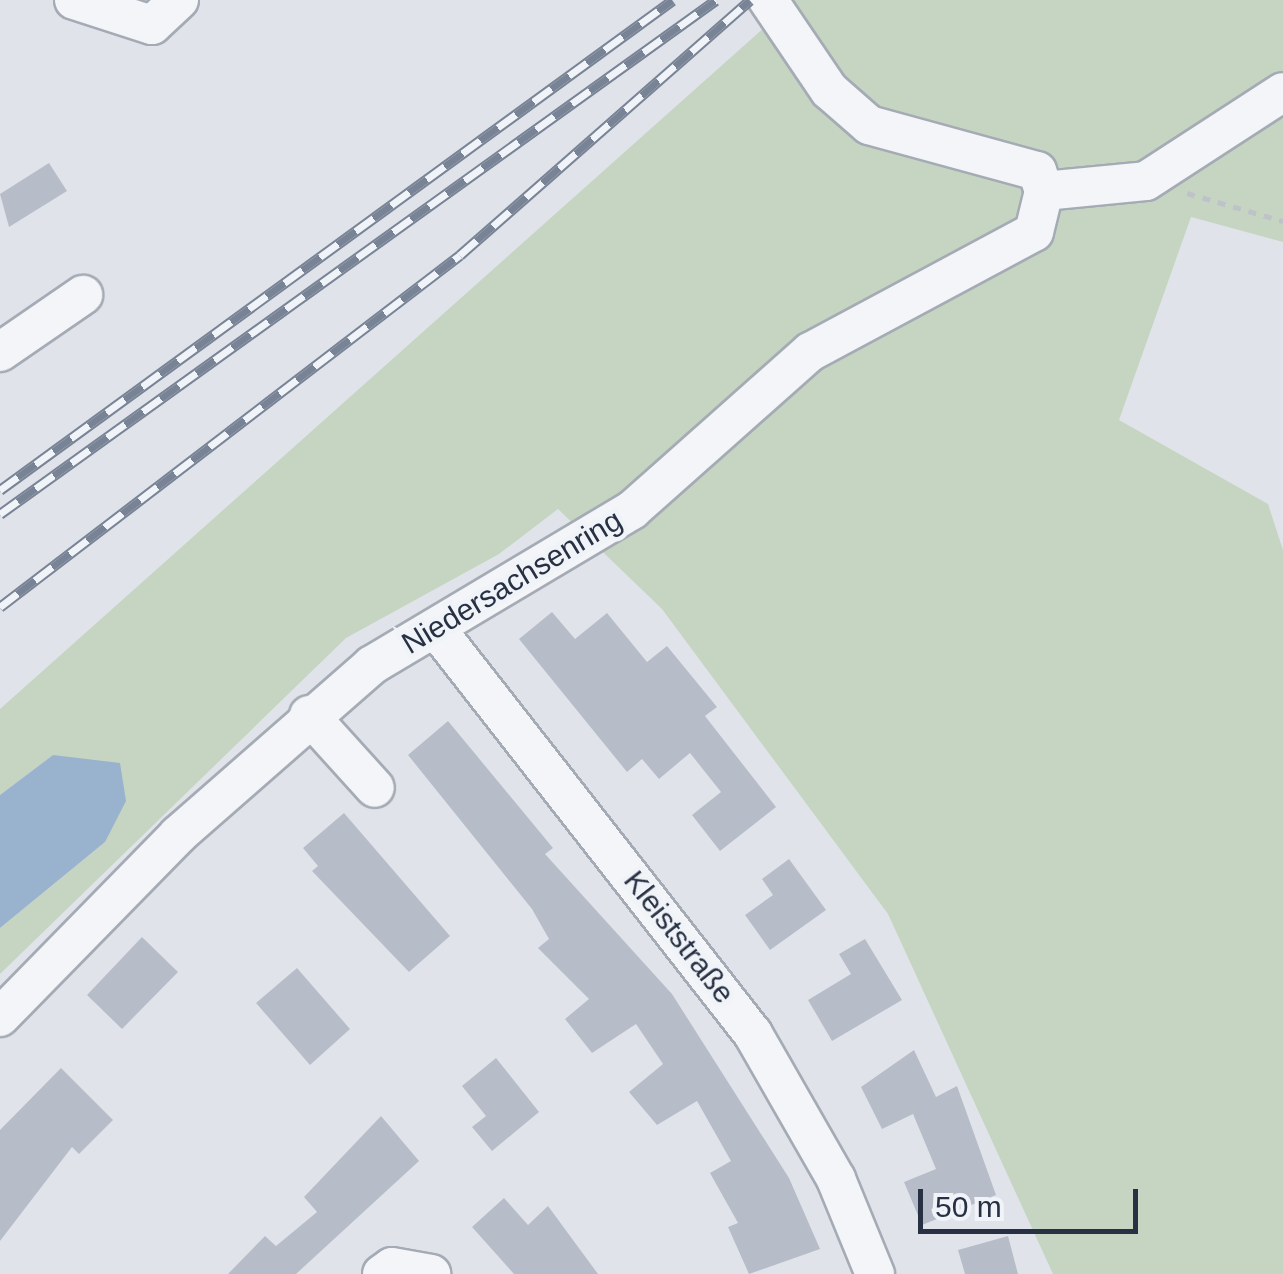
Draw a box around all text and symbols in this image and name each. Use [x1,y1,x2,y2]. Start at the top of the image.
street label: Niedersachsenring [396,502,628,662]
street label: Kleiststraße [616,864,742,1010]
scale bar [923,1169,1143,1231]
text: 50 m [935,1190,1002,1223]

